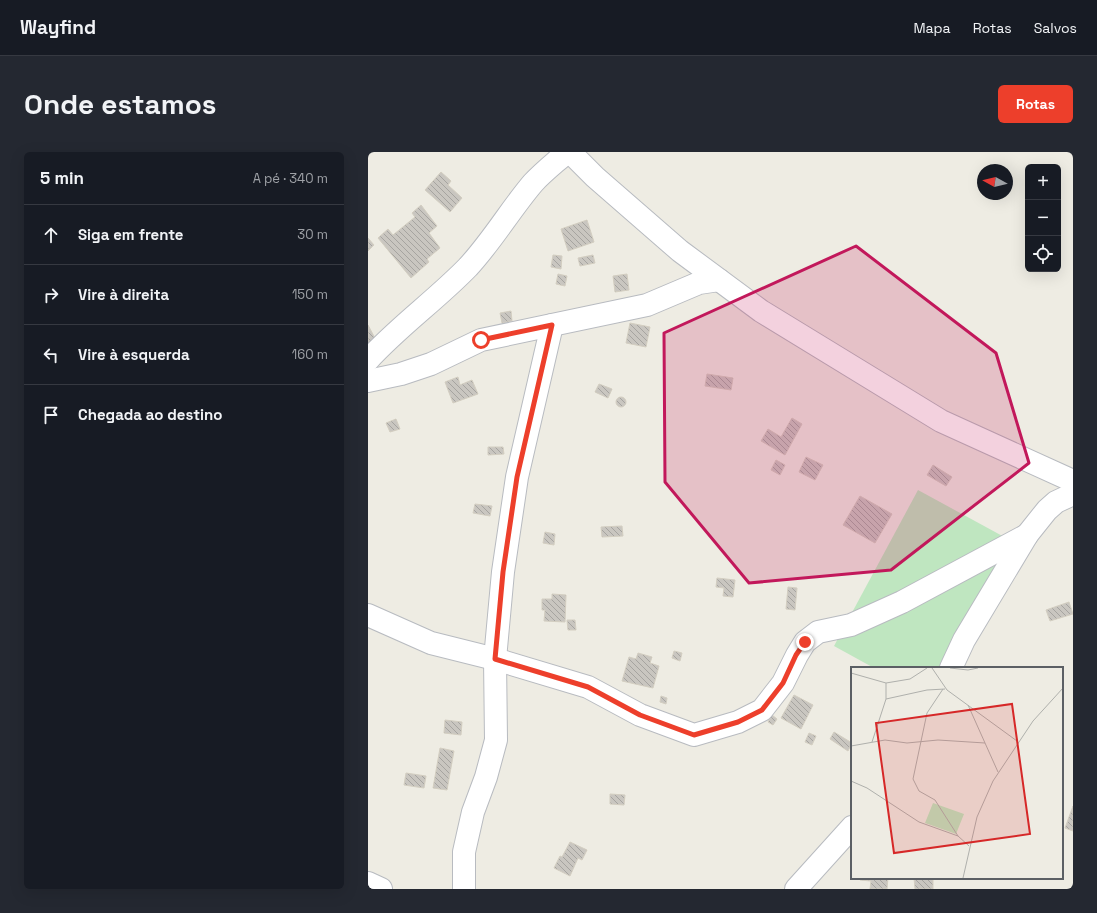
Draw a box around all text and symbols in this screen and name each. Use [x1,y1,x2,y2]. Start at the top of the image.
text: Wayfind [20,15,96,40]
text: Mapa [913,19,951,37]
text: Rotas [973,19,1012,37]
text: Salvos [1034,19,1077,37]
button: Rotas [998,85,1073,123]
text: Onde estamos [24,86,217,122]
north arrow [977,164,1013,200]
map controls [1025,164,1061,272]
button: + [1025,164,1061,200]
text: 5 min [40,167,84,189]
text: A pé · 340 m [253,170,328,187]
button: − [1025,200,1061,236]
icon: ahead [40,224,62,246]
text: Siga em frente [78,225,184,244]
text: 30 m [297,226,328,243]
button: locate [1025,236,1061,272]
icon: right [40,284,62,306]
text: Vire à direita [78,285,169,304]
text: 150 m [292,286,328,303]
route start [472,331,490,349]
icon: left [40,344,62,366]
text: Vire à esquerda [78,345,190,364]
text: 160 m [292,346,328,363]
icon: arrive [40,404,62,426]
text: Chegada ao destino [78,405,222,424]
route end [796,633,814,651]
inset map [851,667,1063,879]

